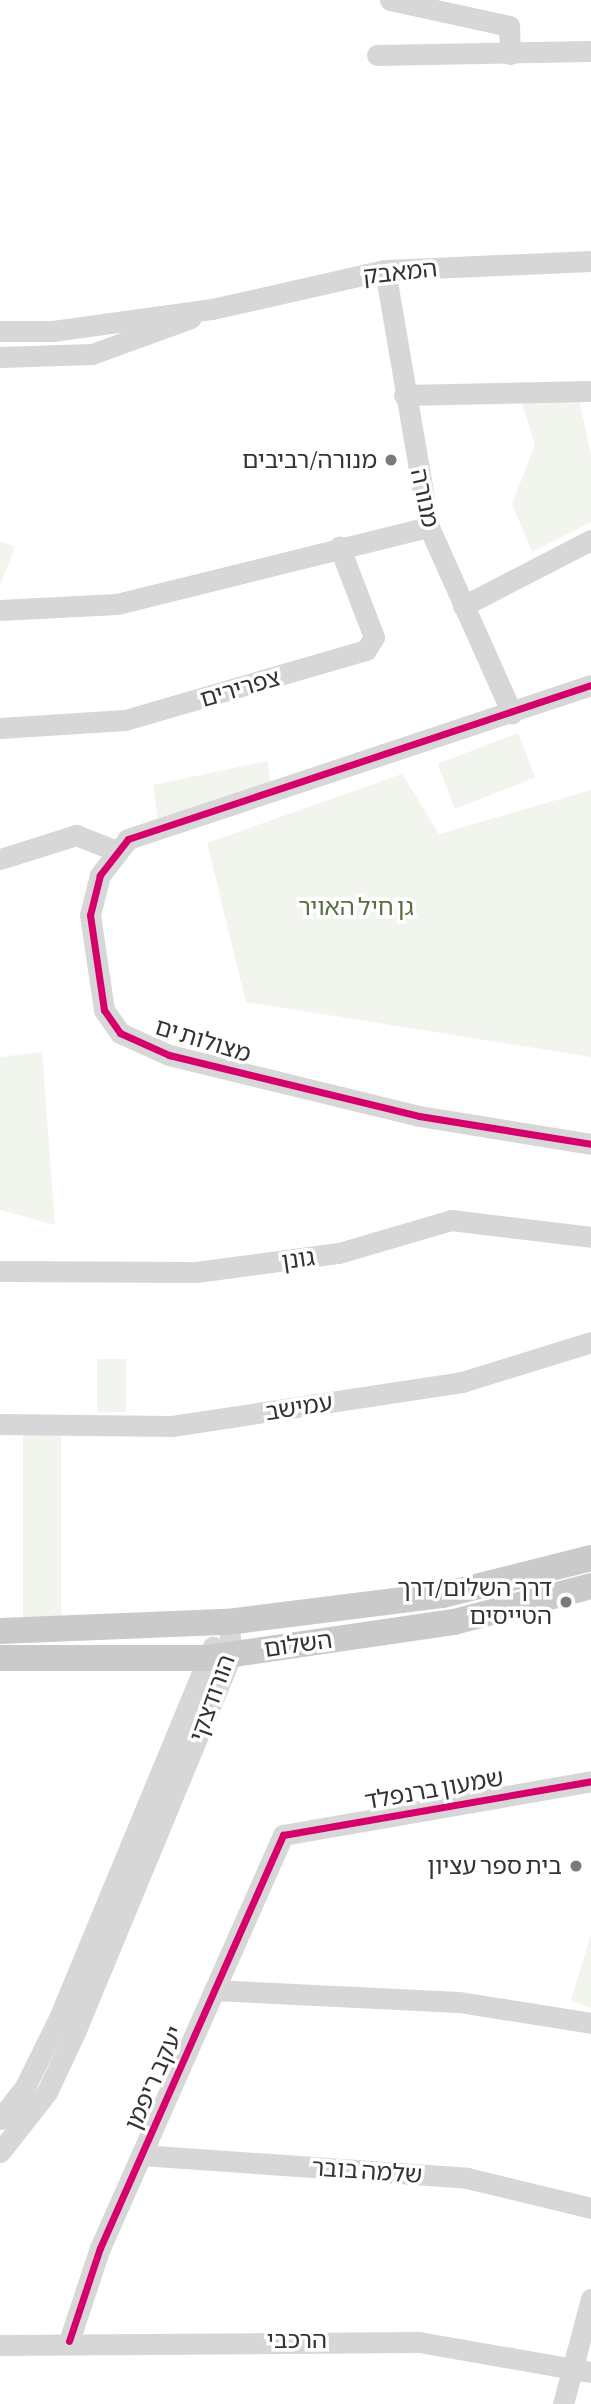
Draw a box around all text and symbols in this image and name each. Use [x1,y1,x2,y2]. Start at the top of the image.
street label: המאבק [361,254,439,290]
place label: מנורה/רביבים [242,446,377,474]
marker: מנורה/רביבים [383,452,399,468]
street label: מנורה [405,466,445,530]
street label: צפרירים [197,663,283,713]
park label: גן חיל האויר [298,893,414,921]
street label: מצולות ים [152,1012,254,1068]
street label: גונן [280,1242,316,1276]
street label: עמישב [263,1387,335,1427]
place label: דרך השלום/דרך הטייסים [397,1574,552,1630]
marker: דרך השלום/דרך הטייסים [558,1594,574,1610]
street label: השלום [262,1625,334,1663]
street label: הורודצקי [183,1651,241,1745]
street label: שמעון ברנפלד [362,1763,506,1815]
place label: בית ספר עציון [427,1852,562,1880]
marker: בית ספר עציון [568,1858,584,1874]
street label: יעקב ריפמן [118,2022,190,2134]
street label: שלמה בובר [311,2153,423,2189]
street label: הרכבי [267,2326,327,2354]

